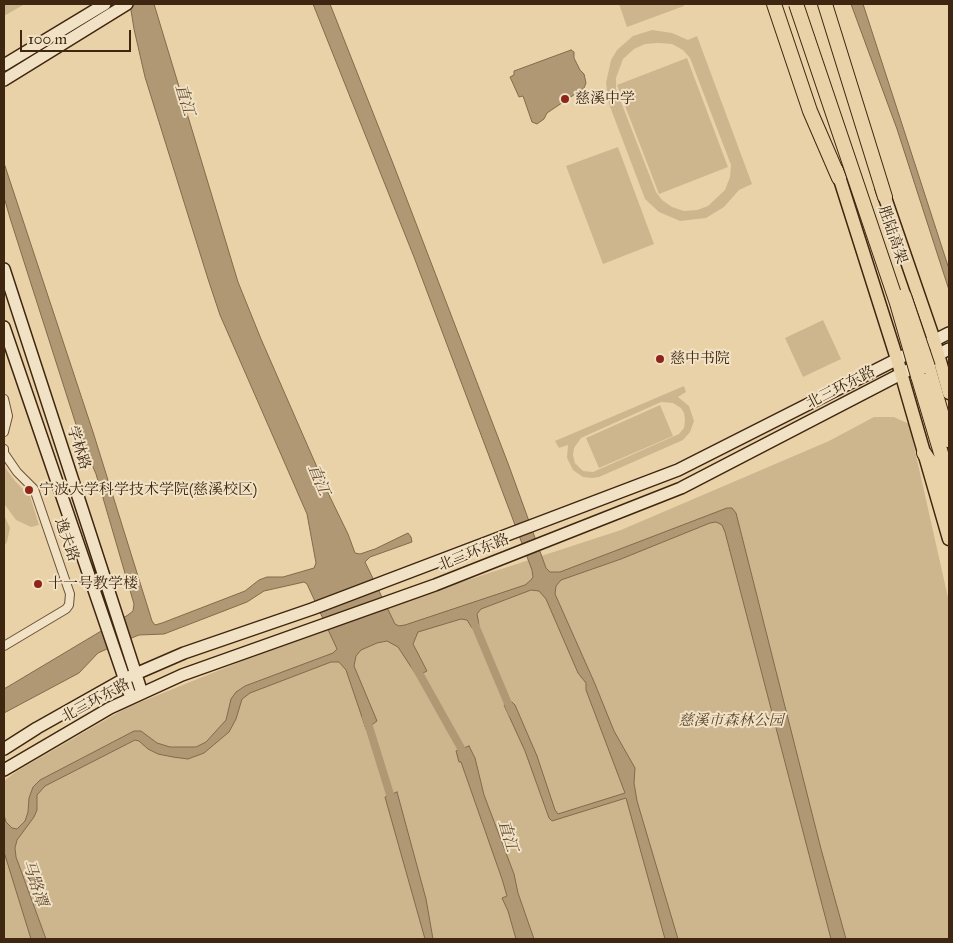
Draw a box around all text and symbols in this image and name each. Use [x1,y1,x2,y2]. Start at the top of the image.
scale bar [22,20,134,52]
text: 100 m [28,30,67,48]
water label: 直江 [170,82,198,118]
place label: 慈溪中学 [575,90,635,108]
marker: 慈溪中学 [559,93,571,105]
street label: 胜陆高架 [874,204,910,266]
place label: 慈中书院 [670,350,730,368]
marker: 慈中书院 [654,353,666,365]
street label: 北三环东路 [804,363,878,413]
street label: 学林路 [62,424,94,472]
water label: 直江 [303,462,333,498]
place label: 宁波大学科学技术学院(慈溪校区) [39,481,257,499]
marker: 宁波大学科学技术学院(慈溪校区) [23,484,35,496]
street label: 逸夫路 [50,516,82,564]
street label: 北三环东路 [436,531,512,575]
place label: 十一号教学楼 [48,575,138,593]
marker: 十一号教学楼 [32,578,44,590]
street label: 北三环东路 [59,675,133,727]
park label: 慈溪市森林公园 [679,712,783,730]
water label: 直江 [493,818,521,854]
water label: 马路潭 [17,857,51,909]

